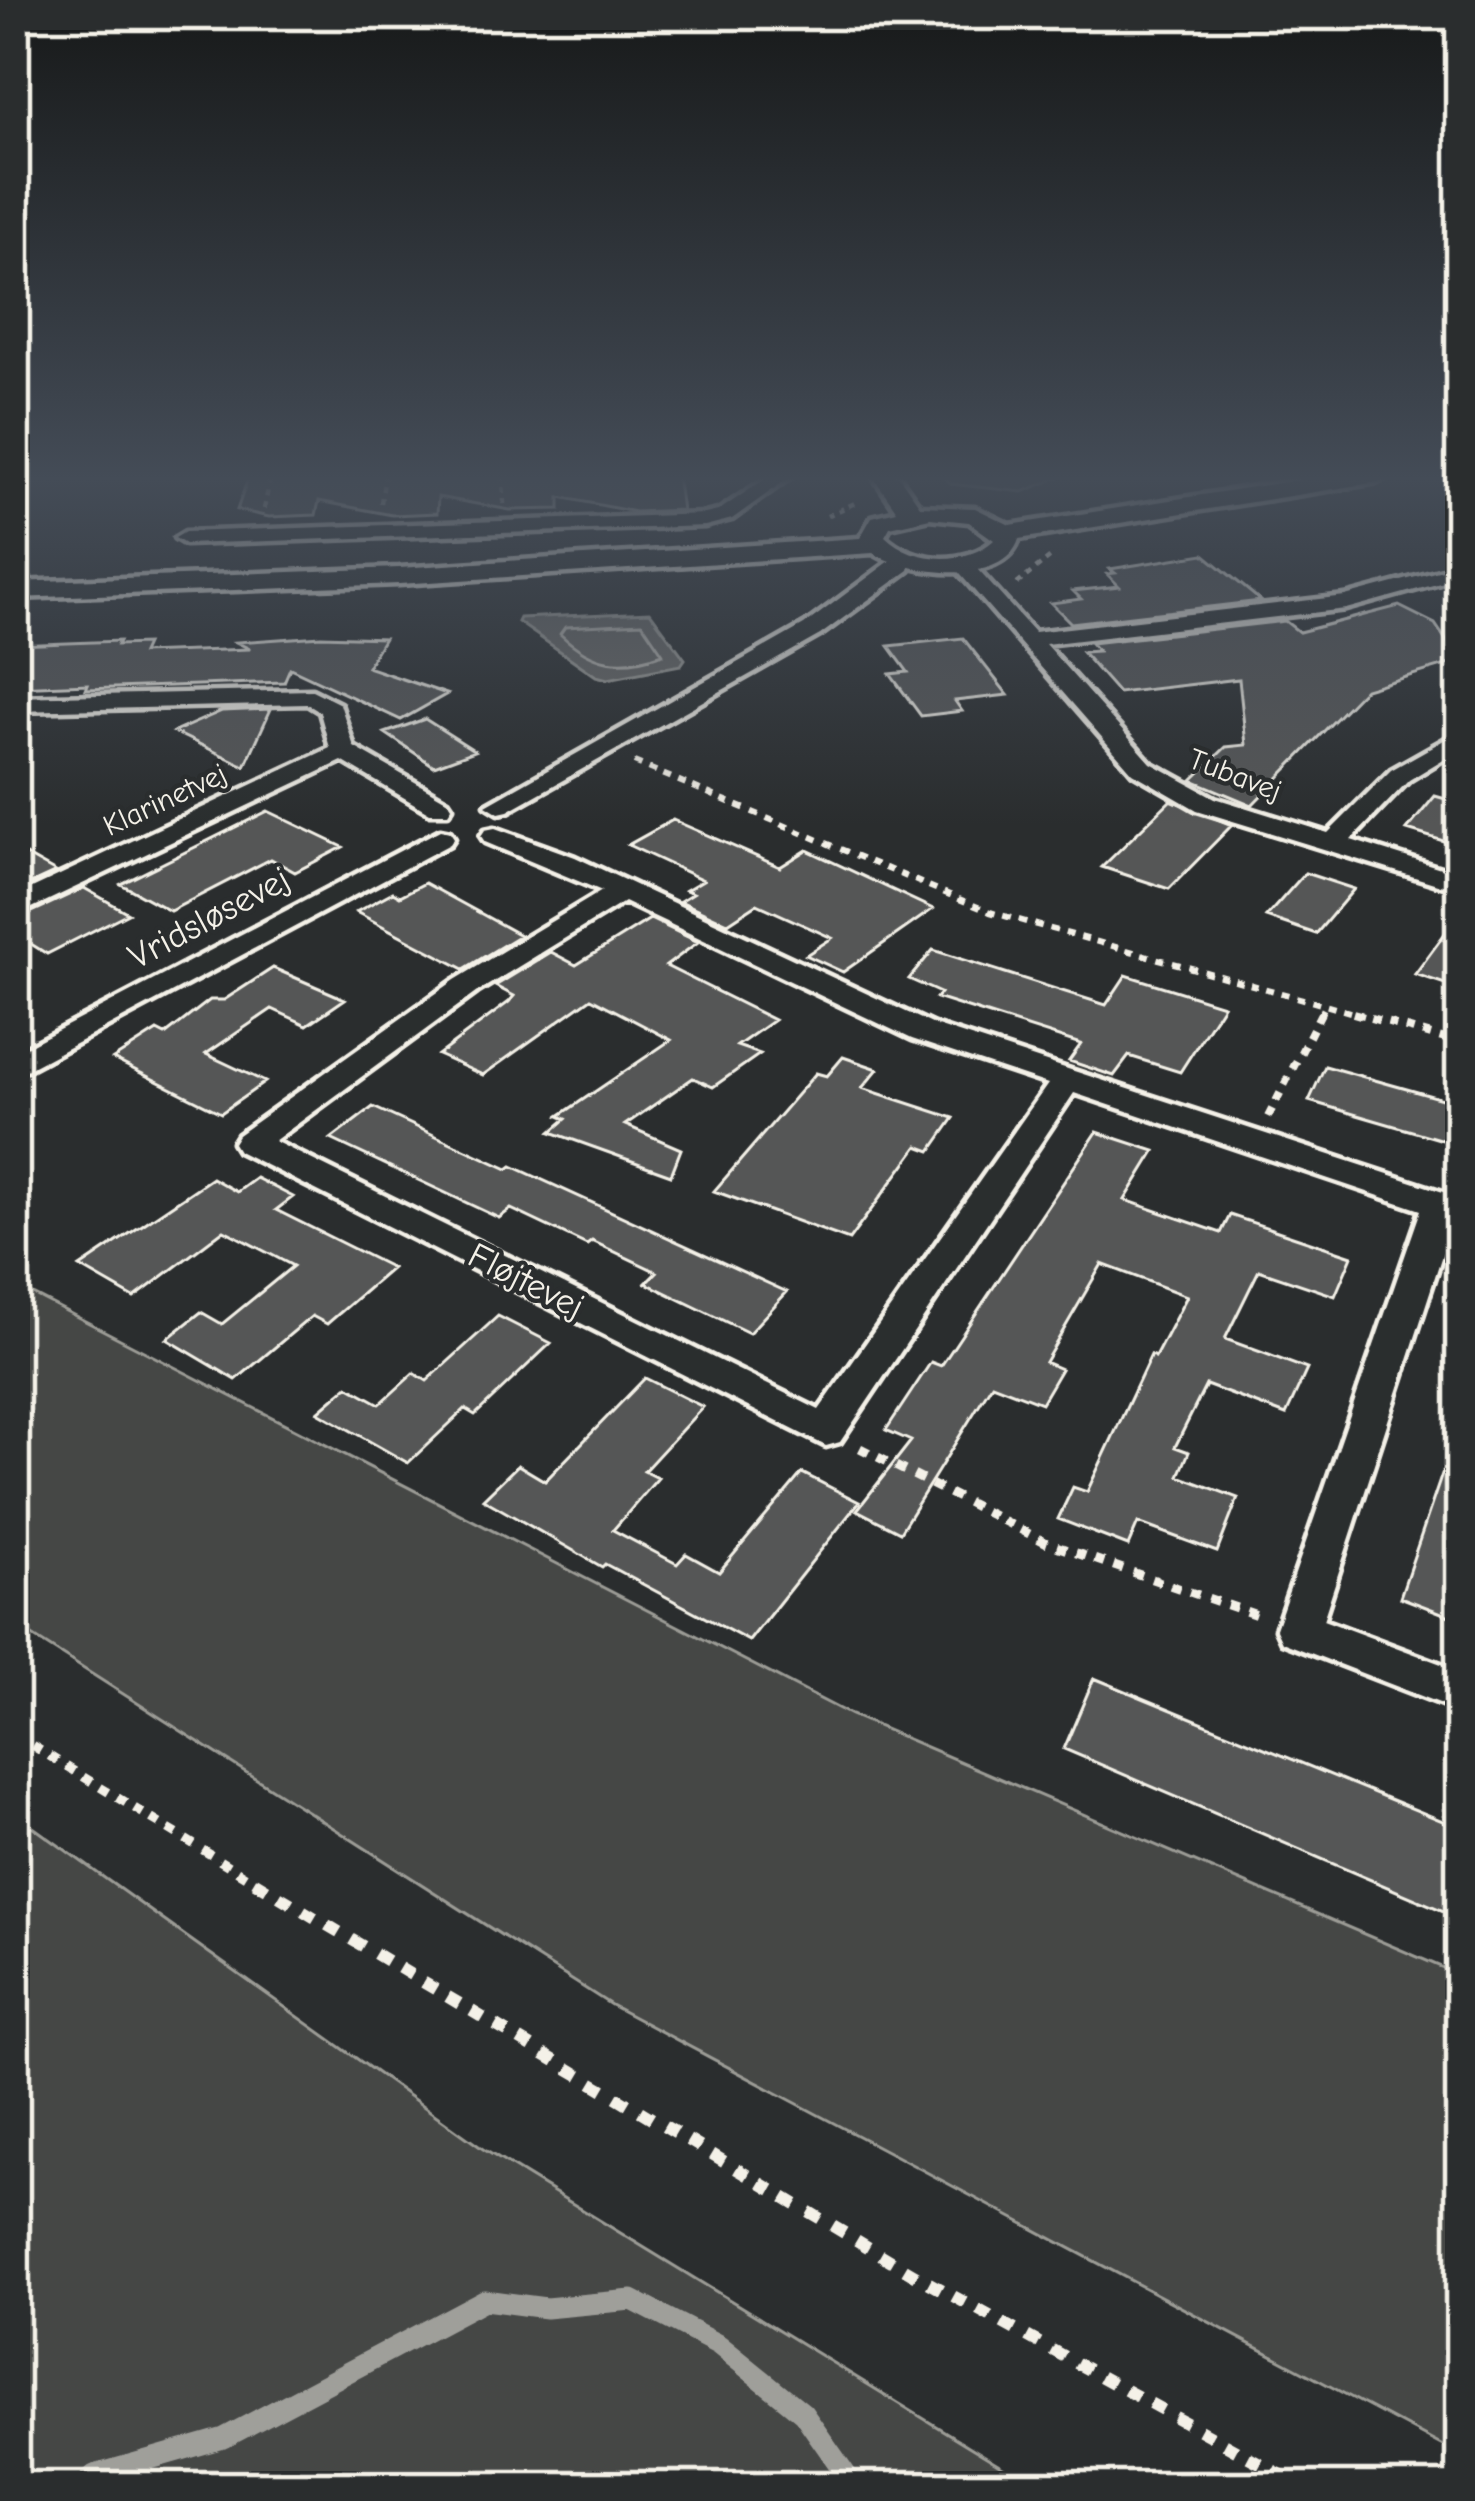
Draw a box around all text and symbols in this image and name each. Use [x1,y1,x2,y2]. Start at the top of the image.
street label: Tubavej [1184,741,1286,809]
street label: Klarinetvej [98,756,232,844]
street label: Vridsløsevej [122,859,296,977]
street label: Fløjtevej [461,1235,591,1327]

